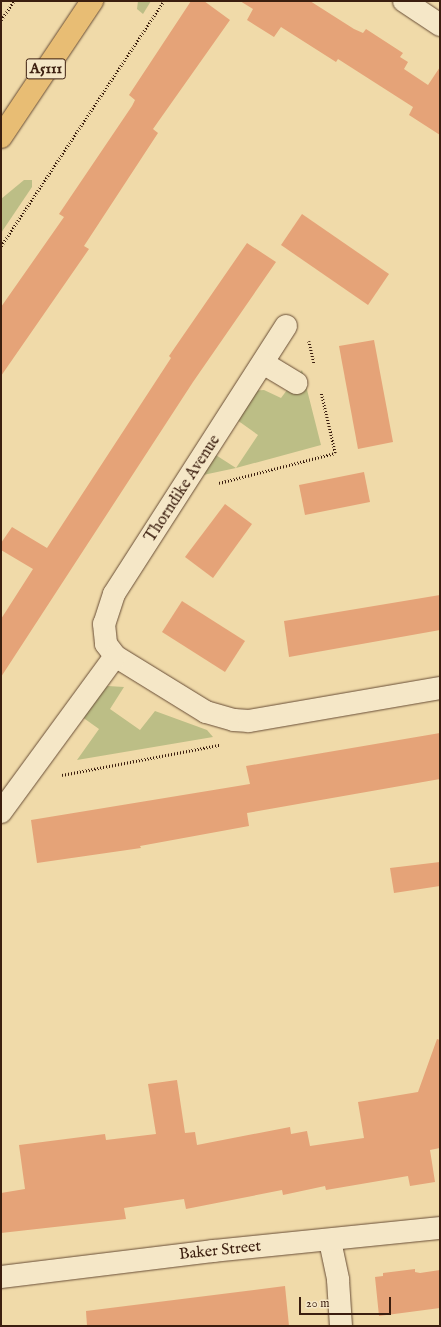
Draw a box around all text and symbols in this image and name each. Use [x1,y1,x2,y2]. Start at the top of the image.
road number: A5111 [25,56,67,82]
street label: Thorndike Avenue [141,432,225,546]
street label: Baker Street [178,1237,262,1265]
scale bar [301,1289,393,1315]
text: 20 m [306,1296,329,1311]

